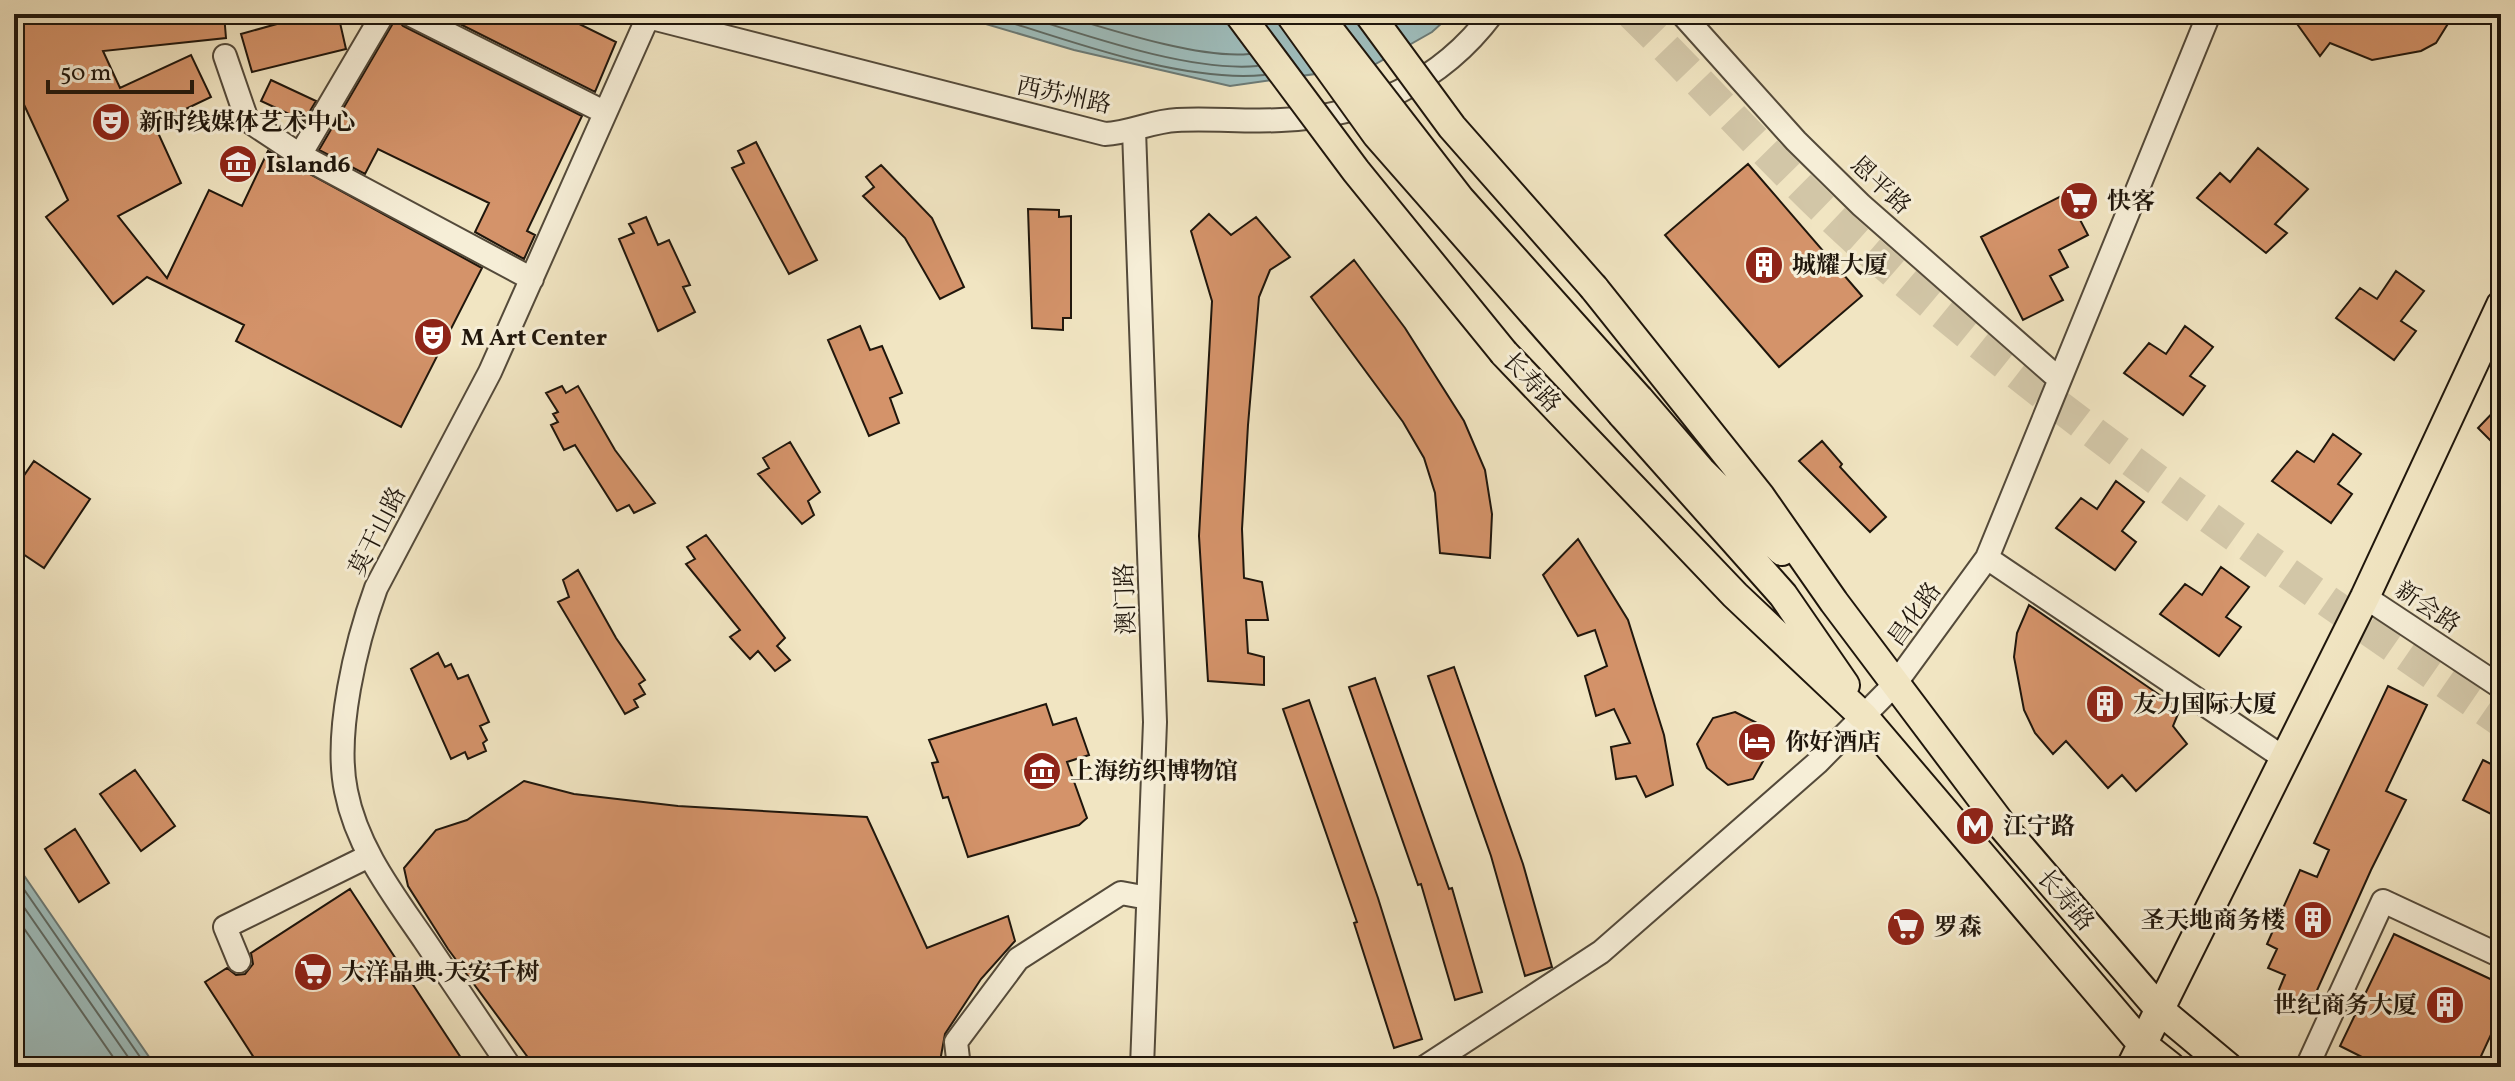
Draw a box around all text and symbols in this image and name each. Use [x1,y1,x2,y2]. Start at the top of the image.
scale bar [48,44,192,94]
text: 50 m [60,57,112,91]
street label: 西苏州路 [1013,70,1114,124]
theatre icon: 新时线媒体艺术中心 [90,101,132,143]
place label: 新时线媒体艺术中心 [139,107,355,141]
museum icon: Island6 [217,143,259,185]
place label: Island6 [266,149,351,183]
street label: 恩平路 [1842,149,1918,223]
supermarket icon: 快客 [2058,180,2100,222]
place label: 快客 [2107,186,2155,220]
building icon: 城耀大厦 [1743,244,1785,286]
place label: 城耀大厦 [1792,250,1888,284]
theatre icon: M Art Center [412,316,454,358]
place label: M Art Center [461,322,607,356]
street label: 长寿路 [1494,345,1568,421]
street label: 莫干山路 [342,481,416,582]
street label: 澳门路 [1109,562,1145,636]
street label: 新会路 [2388,574,2466,643]
street label: 昌化路 [1881,576,1951,654]
building icon: 友力国际大厦 [2084,683,2126,725]
place label: 友力国际大厦 [2133,689,2277,723]
hotel icon: 你好酒店 [1736,721,1778,763]
place label: 你好酒店 [1785,727,1881,761]
museum icon: 上海纺织博物馆 [1021,750,1063,792]
place label: 上海纺织博物馆 [1070,756,1238,790]
metro station icon: 江宁路 [1954,805,1996,847]
place label: 江宁路 [2003,811,2075,845]
street label: 长寿路 [2028,863,2101,940]
building icon: 圣天地商务楼 [2292,899,2334,941]
place label: 圣天地商务楼 [2141,905,2285,939]
supermarket icon: 罗森 [1885,906,1927,948]
place label: 罗森 [1934,912,1982,946]
supermarket icon: 大洋晶典·天安千树 [292,951,334,993]
place label: 大洋晶典·天安千树 [341,957,540,991]
building icon: 世纪商务大厦 [2424,984,2466,1026]
place label: 世纪商务大厦 [2273,990,2417,1024]

